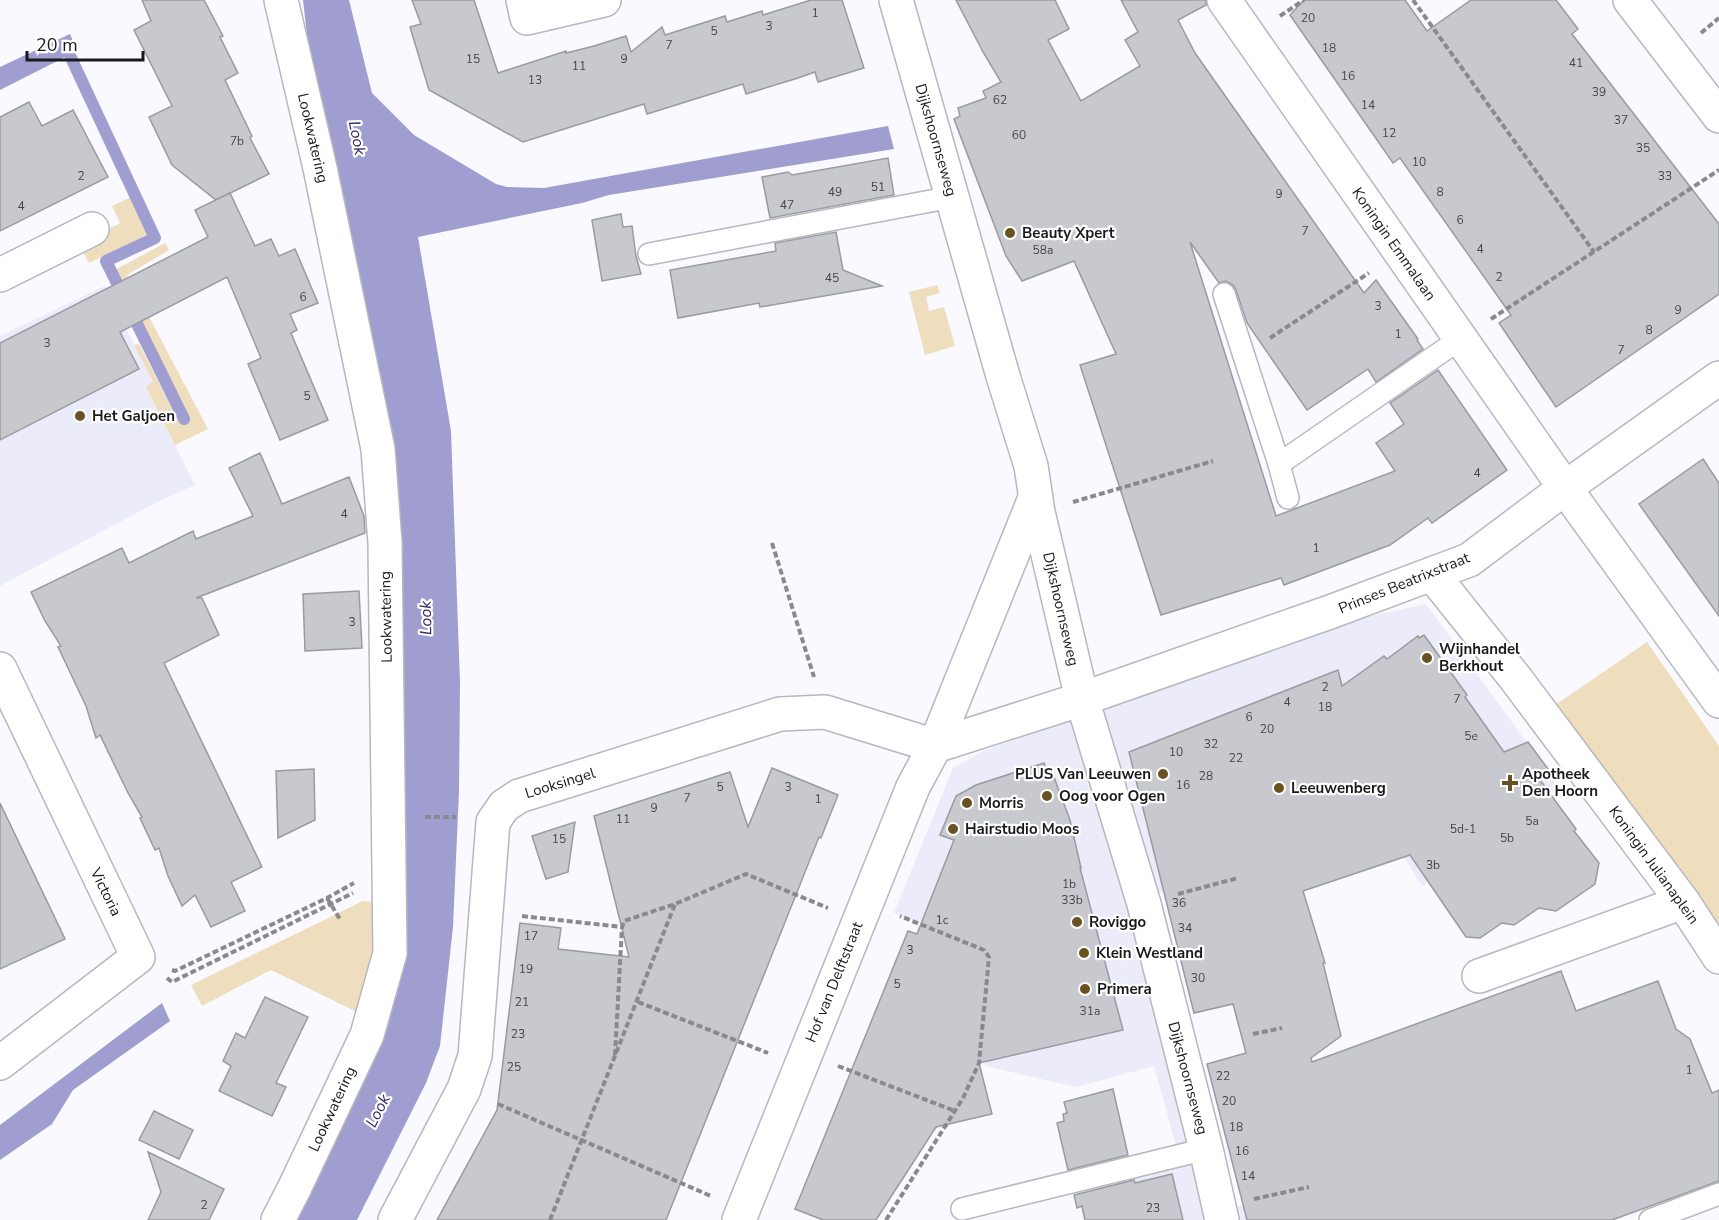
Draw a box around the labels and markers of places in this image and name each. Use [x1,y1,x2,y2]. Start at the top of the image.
place label: Beauty Xpert [1022,223,1115,243]
marker: Beauty Xpert [1003,226,1017,240]
place label: Het Galjoen [92,406,175,426]
marker: Het Galjoen [73,409,87,423]
place label: Wijnhandel Berkhout [1439,639,1520,676]
marker: Wijnhandel Berkhout [1420,651,1434,665]
place label: PLUS Van Leeuwen [1015,764,1151,784]
place label: Apotheek Den Hoorn [1522,764,1598,801]
marker: PLUS Van Leeuwen [1156,767,1170,781]
marker: Apotheek Den Hoorn [1503,776,1517,790]
place label: Leeuwenberg [1291,778,1386,798]
marker: Leeuwenberg [1272,781,1286,795]
place label: Oog voor Ogen [1059,786,1165,806]
marker: Oog voor Ogen [1040,789,1054,803]
place label: Morris [979,793,1024,813]
marker: Morris [960,796,974,810]
place label: Hairstudio Moos [965,819,1079,839]
marker: Hairstudio Moos [946,822,960,836]
place label: Roviggo [1089,912,1146,932]
marker: Roviggo [1070,915,1084,929]
place label: Klein Westland [1096,943,1203,963]
marker: Klein Westland [1077,946,1091,960]
place label: Primera [1097,979,1152,999]
marker: Primera [1078,982,1092,996]

